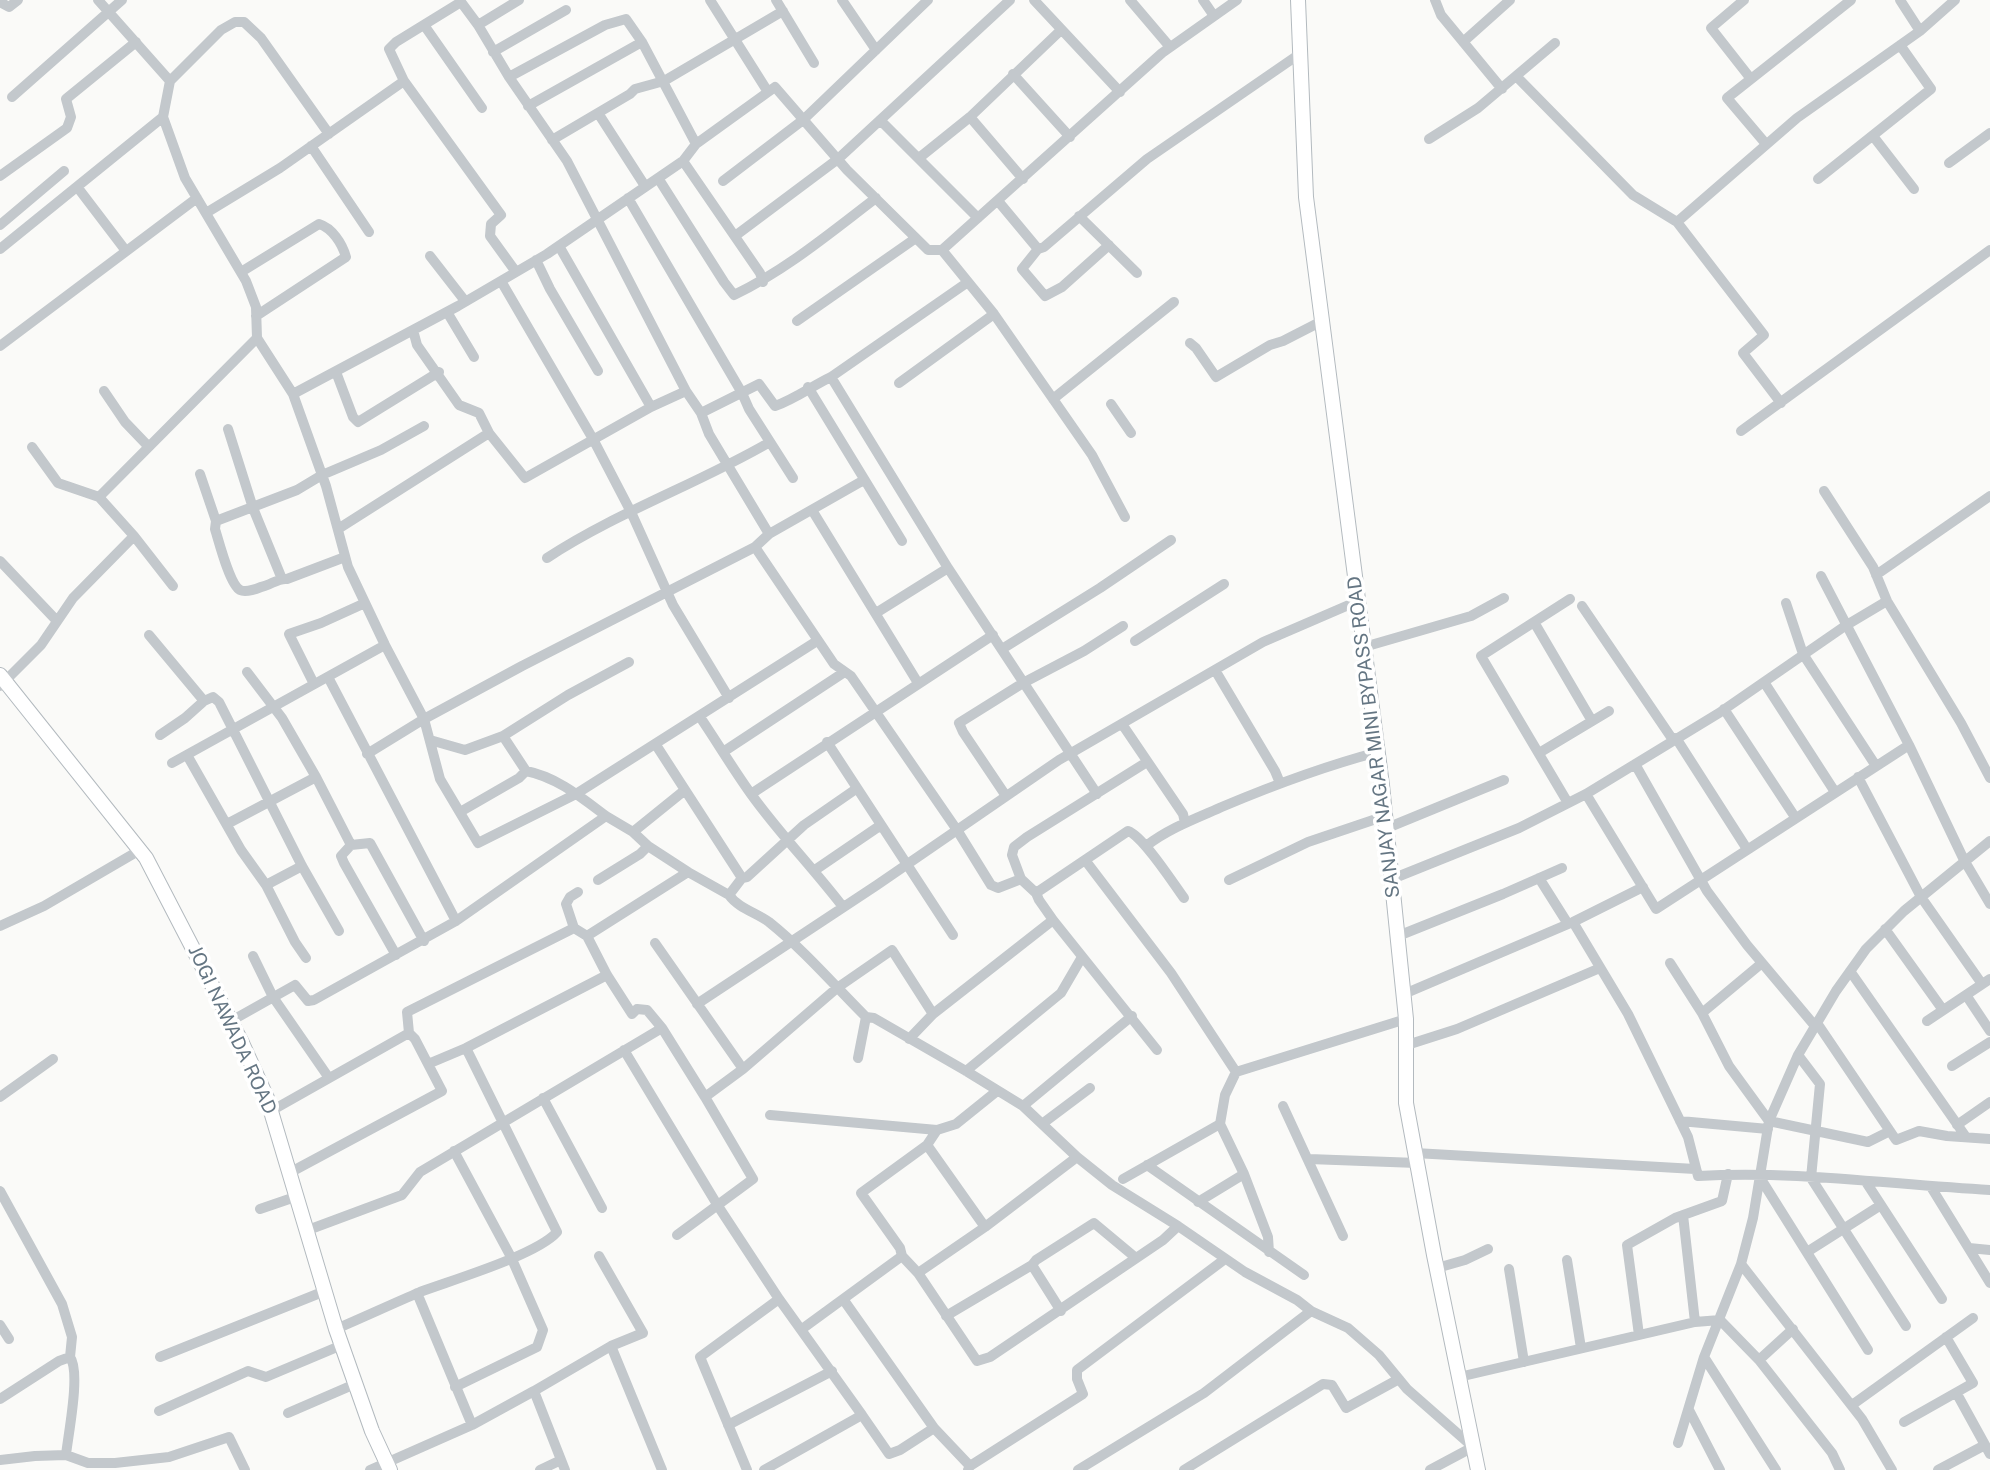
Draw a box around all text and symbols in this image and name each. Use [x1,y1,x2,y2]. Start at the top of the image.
street label: SANJAY NAGAR MINI BYPASS ROAD [1343,575,1405,899]
street label: JOGI NAWADA ROAD [183,942,281,1118]

